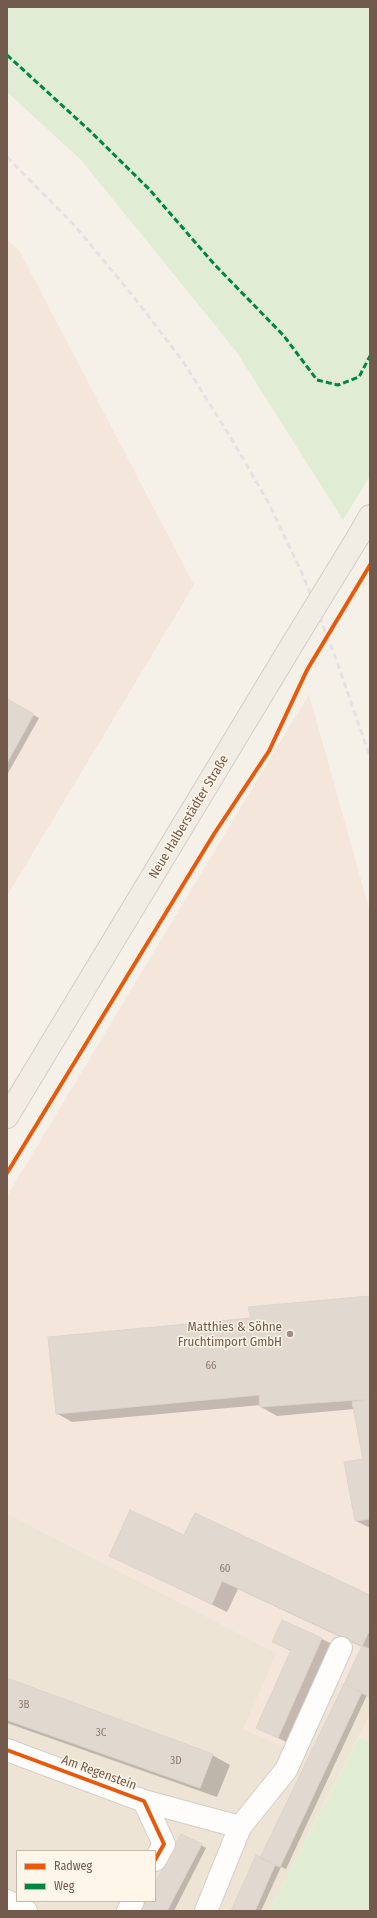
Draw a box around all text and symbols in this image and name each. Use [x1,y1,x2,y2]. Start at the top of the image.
street label: Neue Halberstädter Straße [146,752,232,882]
place label: Matthies & Söhne Fruchtimport GmbH [178,1319,282,1350]
marker: Matthies & Söhne Fruchtimport GmbH [285,1329,295,1339]
house number: 66 [206,1359,216,1373]
house number: 60 [219,1562,231,1576]
house number: 3B [19,1698,29,1712]
house number: 3C [96,1726,106,1740]
street label: Am Regenstein [59,1752,139,1794]
house number: 3D [170,1754,182,1768]
legend [16,1850,156,1902]
text: Radweg [54,1859,92,1873]
text: Weg [54,1879,74,1893]

